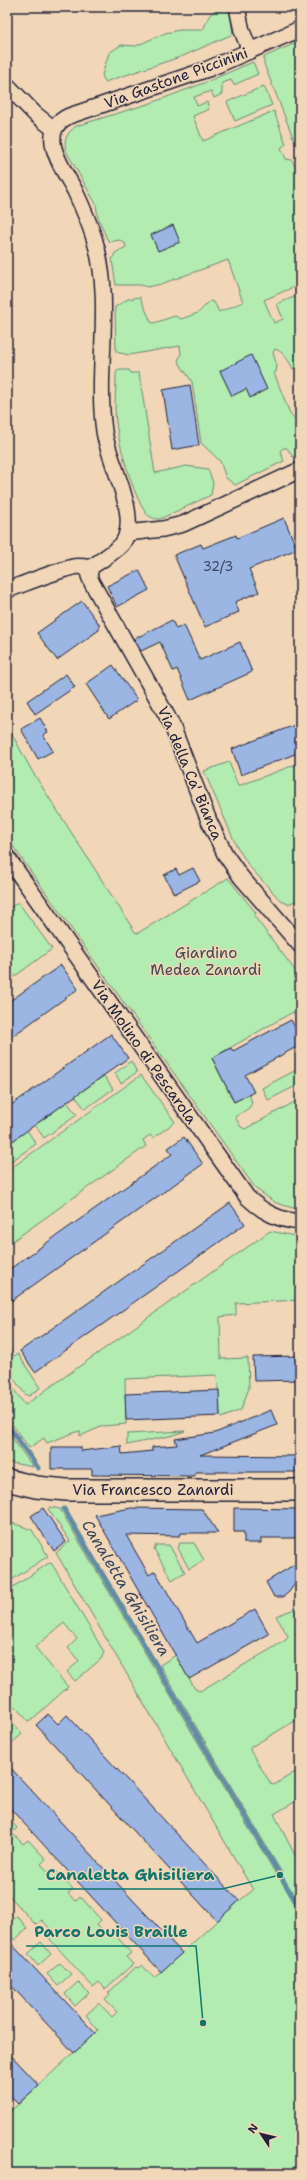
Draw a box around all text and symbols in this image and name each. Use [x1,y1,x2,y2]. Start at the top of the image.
street label: Via Gastone Piccinini [101,43,251,113]
house number: 32/3 [203,558,233,575]
street label: Via della Ca' Bianca [153,703,228,844]
park label: Giardino Medea Zanardi [150,943,262,980]
street label: Via Molino di Pescarola [87,976,202,1129]
street label: Via Francesco Zanardi [72,1480,234,1500]
water label: Canaletta Ghisiliera [77,1516,175,1660]
callout: Canaletta Ghisiliera [38,1861,222,1889]
text: Canaletta Ghisiliera [46,1864,214,1885]
callout: Parco Louis Braille [26,1918,196,1946]
text: Parco Louis Braille [34,1921,188,1942]
north arrow [241,2114,281,2154]
text: N [245,2120,262,2136]

